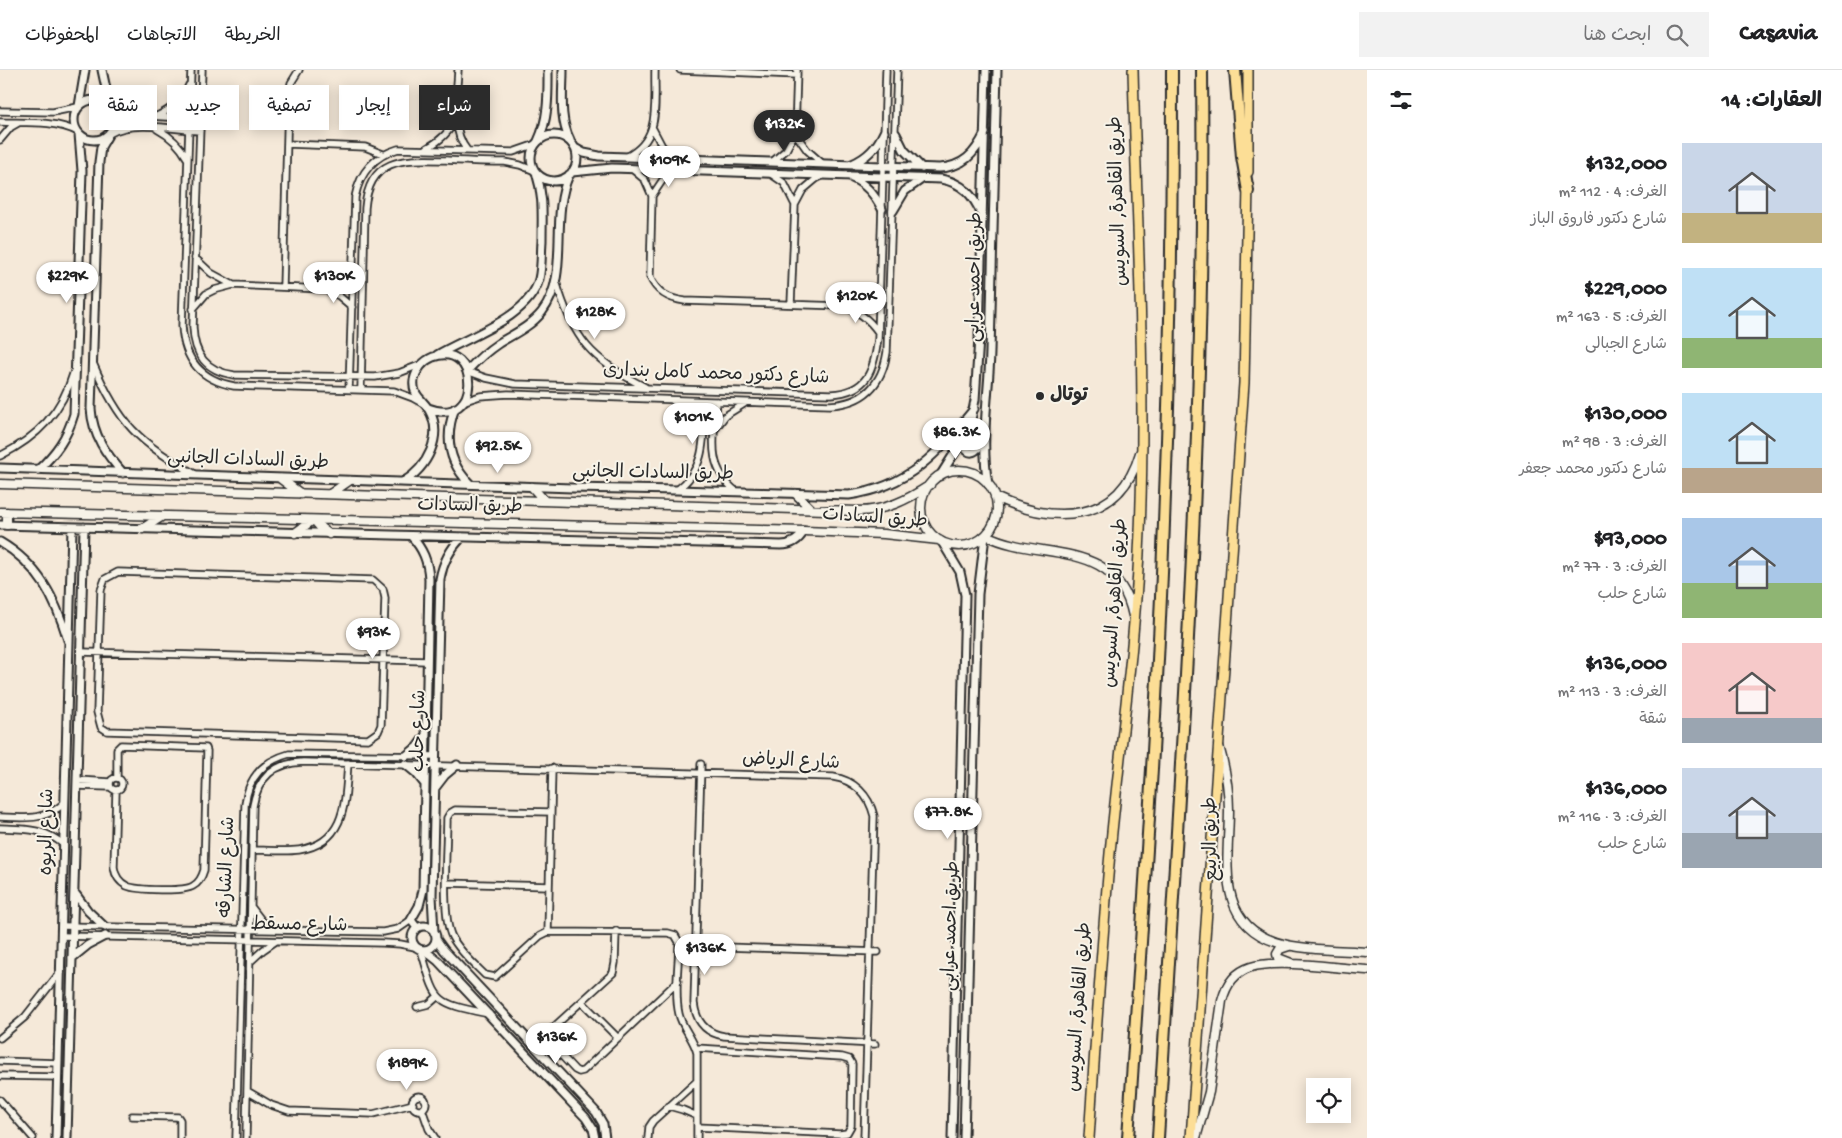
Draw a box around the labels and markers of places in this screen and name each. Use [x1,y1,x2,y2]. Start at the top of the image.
pin: $132K [749,109,819,152]
pin: $109K [634,146,704,188]
pin: $229K [32,262,102,304]
pin: $130K [299,262,369,304]
pin: $120K [821,282,891,324]
pin: $128K [560,298,630,340]
place label: توتال [1050,385,1089,408]
marker: توتال [1034,390,1046,402]
pin: $101K [658,402,728,445]
pin: $86.3K [915,418,997,460]
pin: $92.5K [457,432,539,474]
pin: $93K [343,618,403,660]
pin: $77.8K [907,798,989,840]
pin: $136K [670,934,740,976]
pin: $136K [521,1022,591,1065]
pin: $189K [372,1048,442,1091]

